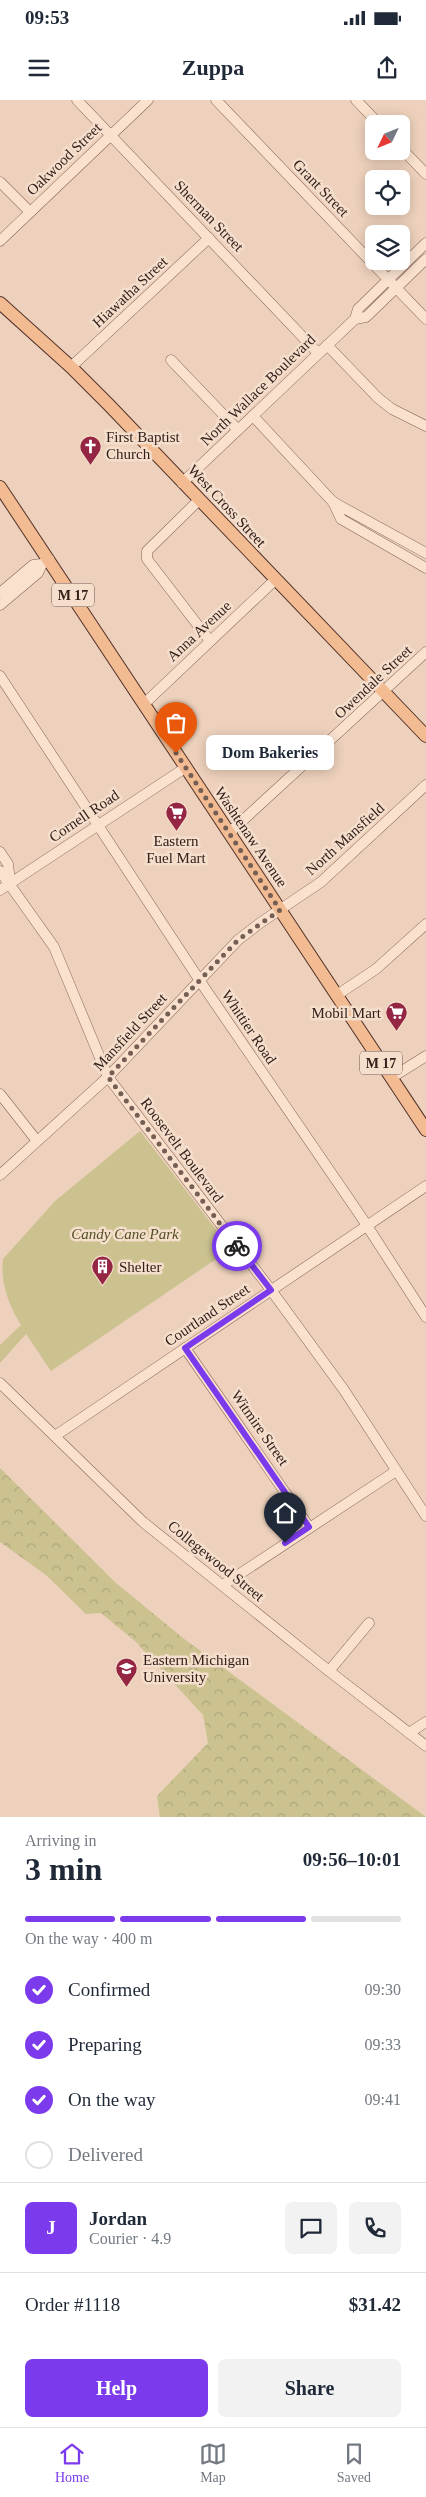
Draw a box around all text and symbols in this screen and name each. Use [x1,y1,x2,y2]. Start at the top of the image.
text: 09:53 [25,7,69,28]
icon: menu [25,54,53,82]
icon: share [373,54,401,82]
text: Zuppa [182,55,244,80]
north arrow [365,115,410,160]
map controls [365,115,410,270]
street label: Oakwood Street [24,119,105,198]
street label: Grant Street [290,156,353,220]
button: locate [365,170,410,215]
street label: Sherman Street [171,177,247,255]
button: layers [365,225,410,270]
street label: Hiawatha Street [89,253,171,331]
street label: North Wallace Boulevard [198,331,319,449]
place label: First Baptist Church [106,429,181,462]
church icon: First Baptist Church [78,434,102,465]
street label: West Cross Street [185,462,270,551]
road number: M 17 [52,584,94,606]
street label: Anna Avenue [164,597,234,664]
street label: Owendale Street [331,642,415,722]
pin [155,702,197,753]
icon: bag [162,709,190,737]
callout: Dom Bakeries [206,736,334,770]
text: Dom Bakeries [222,744,318,761]
street label: Washtenaw Avenue [212,784,291,890]
street label: Cornell Road [46,787,122,845]
street label: North Mansfield [303,799,388,878]
supermarket icon: Eastern Fuel Mart [164,801,188,832]
place label: Eastern Fuel Mart [146,833,207,866]
street label: Whittier Road [218,987,280,1067]
street label: Mansfield Street [90,990,170,1074]
supermarket icon: Mobil Mart [385,1001,409,1032]
place label: Mobil Mart [311,1005,382,1021]
road number: M 17 [360,1051,402,1074]
street label: Roosevelt Boulevard [138,1095,227,1206]
courier [212,1221,262,1271]
park label: Candy Cane Park [71,1226,179,1242]
icon: bike [223,1232,251,1260]
building icon: Shelter [91,1255,115,1286]
place label: Shelter [119,1259,162,1275]
street label: Courtland Street [162,1280,253,1349]
street label: Witmire Street [228,1387,292,1469]
pin [264,1492,306,1543]
icon: home [271,1499,299,1527]
street label: Collegewood Street [165,1517,268,1605]
place label: Eastern Michigan University [143,1652,250,1685]
school or university icon: Eastern Michigan University [115,1657,139,1688]
text: Arriving in [25,1832,97,1849]
text: 09:56–10:01 [303,1849,401,1870]
text: 3 min [25,1851,102,1887]
text: On the way · 400 m [25,1930,153,1947]
icon: check [25,1976,53,2004]
text: Confirmed [68,1979,150,2000]
text: 09:30 [365,1981,401,1998]
icon: check [25,2031,53,2059]
text: Preparing [68,2034,142,2055]
text: 09:33 [365,2036,401,2053]
icon: check [25,2086,53,2114]
text: On the way [68,2089,156,2110]
text: 09:41 [365,2091,401,2108]
text: Delivered [68,2144,143,2165]
button: chat [285,2202,337,2254]
button: phone [349,2202,401,2254]
text: Jordan [89,2208,147,2229]
text: J [46,2217,56,2238]
text: Courier · 4.9 [89,2230,171,2247]
text: Order #1118 [25,2294,120,2315]
text: $31.42 [349,2294,401,2315]
button: Help [25,2359,208,2417]
button: Share [218,2359,401,2417]
tab: Home [55,2440,89,2486]
tab: Map [199,2440,227,2486]
tab: Saved [337,2440,371,2486]

